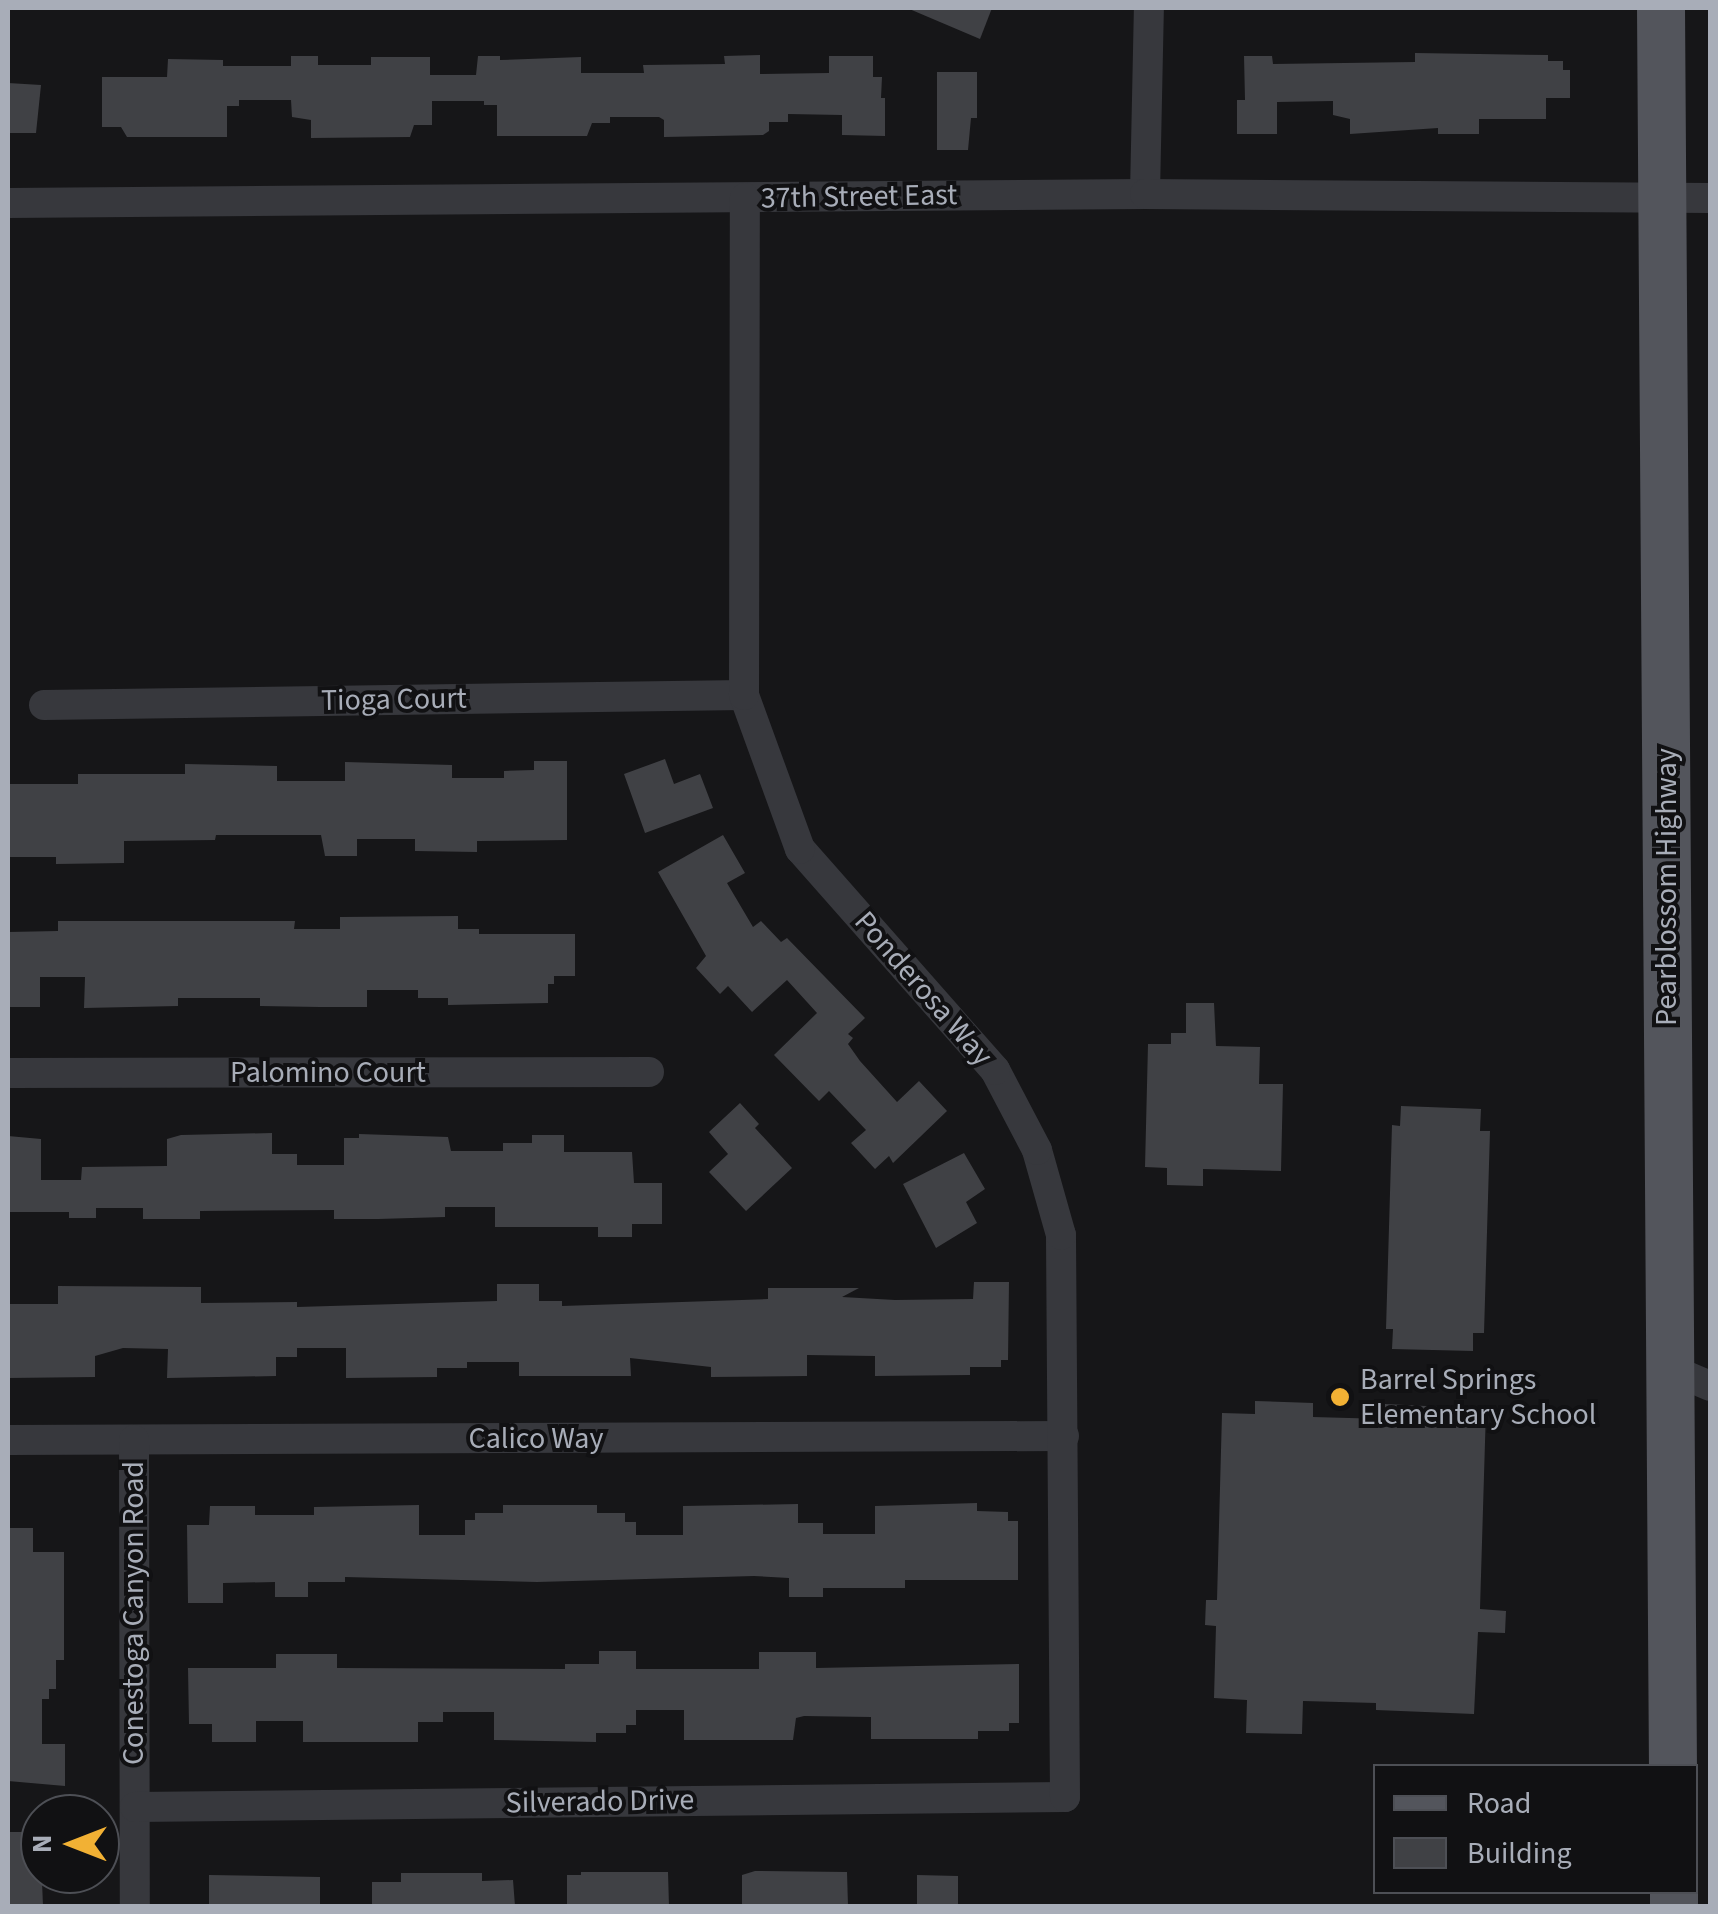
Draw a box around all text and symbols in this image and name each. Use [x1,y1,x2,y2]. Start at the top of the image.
street label: 37th Street East [760,177,958,217]
street label: Tioga Court [321,681,467,719]
street label: Pearblossom Highway [1649,748,1685,1026]
street label: Ponderosa Way [846,904,1000,1074]
street label: Palomino Court [230,1055,426,1091]
place label: Barrel Springs Elementary School [1360,1362,1596,1432]
marker: Barrel Springs Elementary School [1329,1386,1351,1408]
street label: Calico Way [469,1421,603,1457]
street label: Conestoga Canyon Road [116,1461,152,1765]
legend [1373,1764,1698,1894]
street label: Silverado Drive [505,1782,695,1822]
text: Road [1467,1782,1531,1825]
north arrow [20,1794,120,1894]
text: Building [1467,1832,1572,1875]
text: N [22,1835,62,1853]

